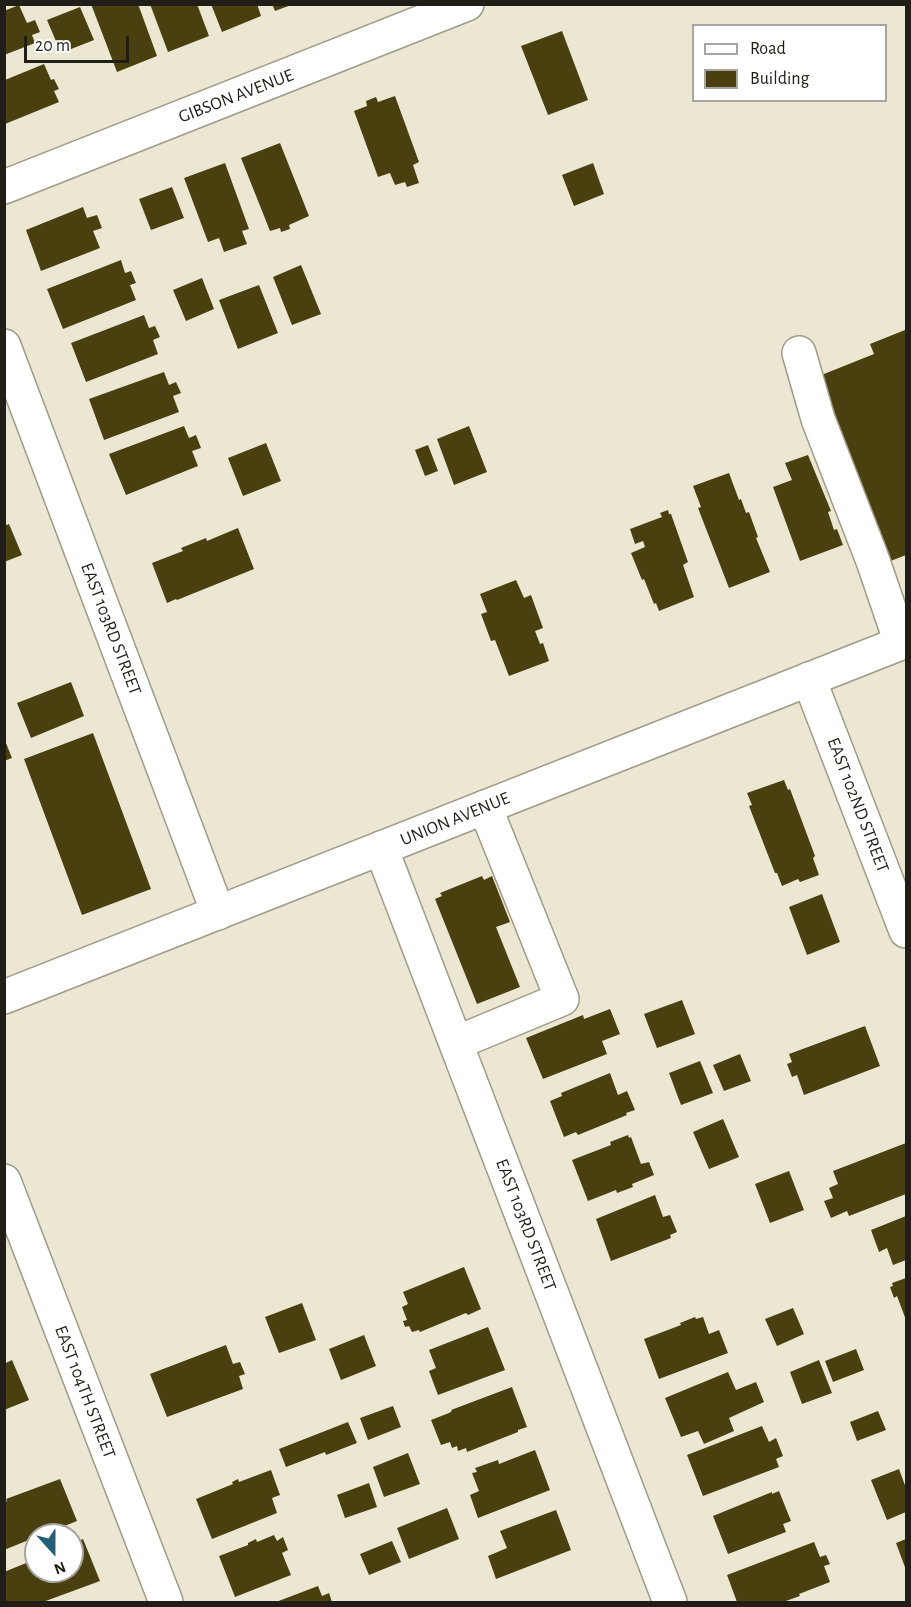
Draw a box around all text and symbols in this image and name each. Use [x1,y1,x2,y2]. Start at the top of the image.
scale bar [27,24,132,62]
legend [692,24,887,102]
text: 20 m [35,37,70,55]
text: Road [750,40,786,58]
street label: GIBSON AVENUE [175,64,297,128]
text: Building [750,70,809,88]
street label: EAST 103RD STREET [76,560,146,698]
street label: EAST 102ND STREET [822,734,894,876]
street label: UNION AVENUE [397,787,513,851]
street label: EAST 103RD STREET [491,1156,561,1294]
street label: EAST 104TH STREET [50,1322,120,1462]
north arrow [24,1523,84,1583]
text: N [52,1558,68,1577]

